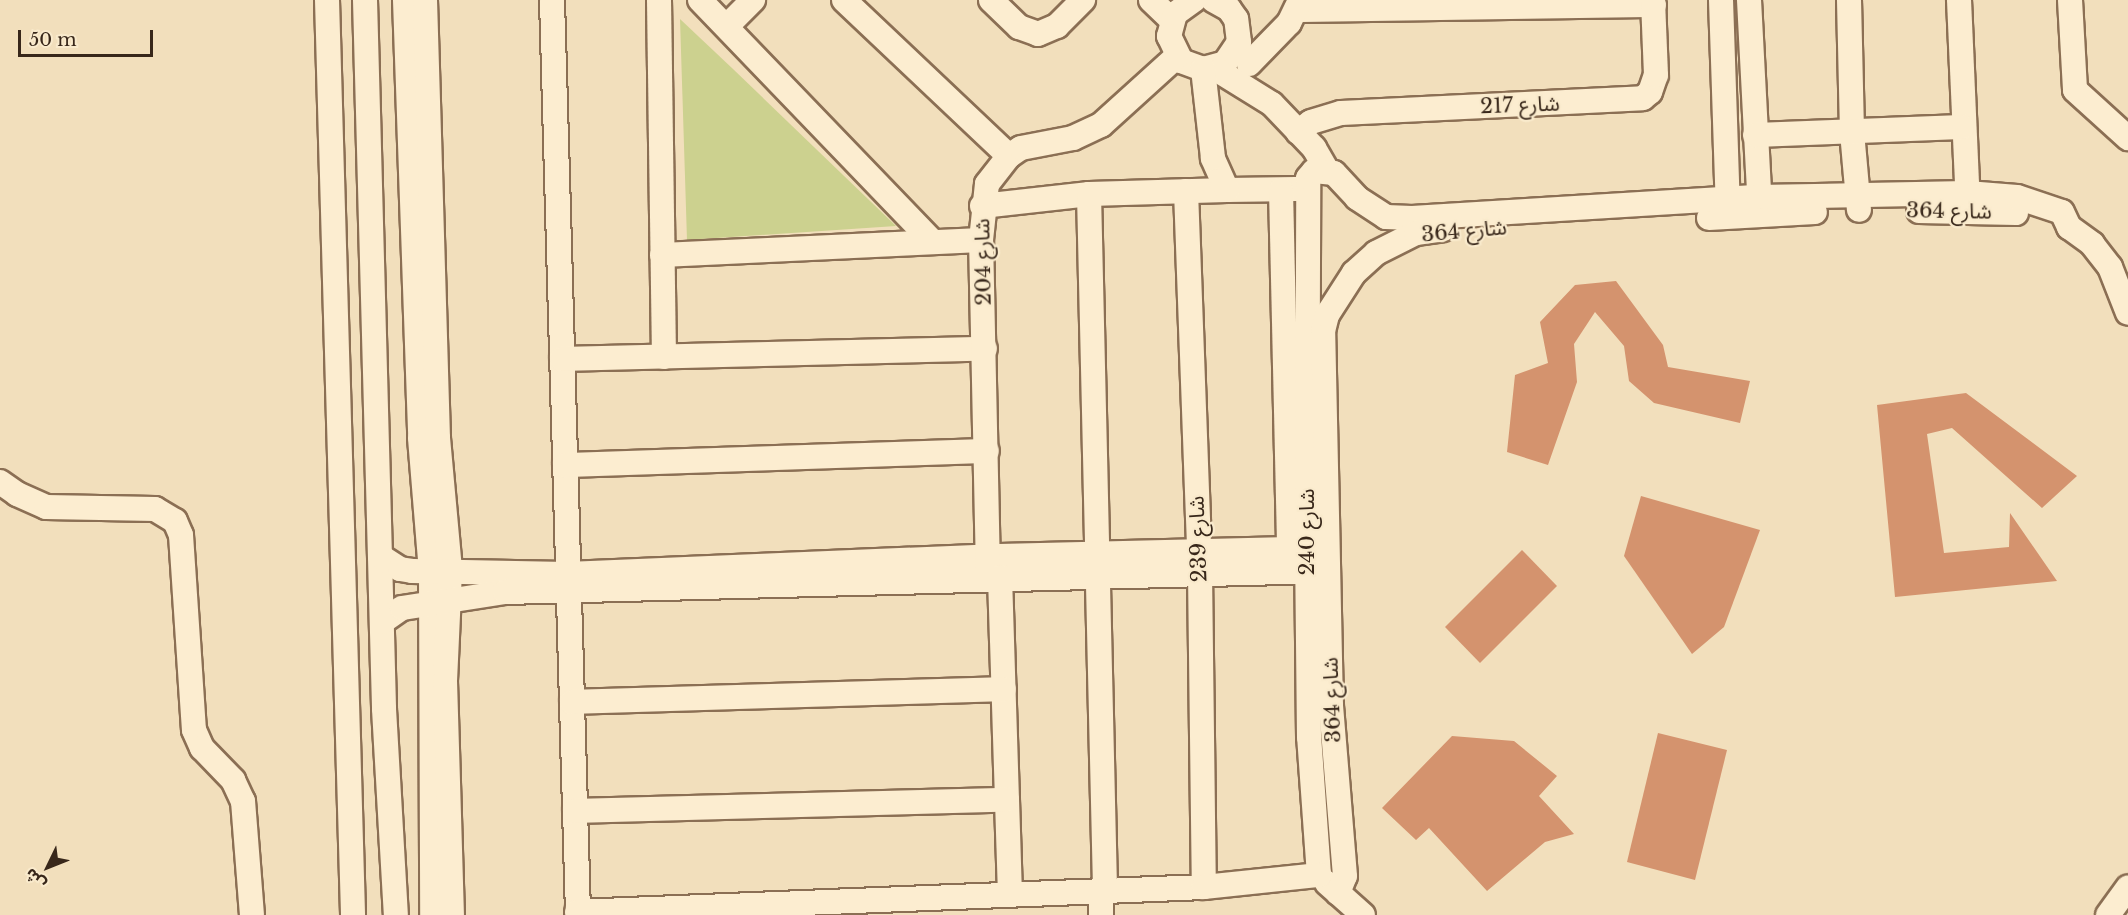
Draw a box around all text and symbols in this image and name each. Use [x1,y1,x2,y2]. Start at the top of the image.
scale bar [21,18,156,56]
text: 50 m [29,29,77,51]
street label: شارع 217 [1480,91,1560,119]
street label: شارع 364 [1906,198,1992,224]
street label: شارع 364 [1420,215,1508,247]
street label: شارع 204 [970,218,996,306]
street label: شارع 240 [1294,488,1320,576]
street label: شارع 239 [1184,495,1212,583]
street label: شارع 364 [1318,657,1346,743]
north arrow [18,837,78,897]
text: ش [20,864,50,894]

